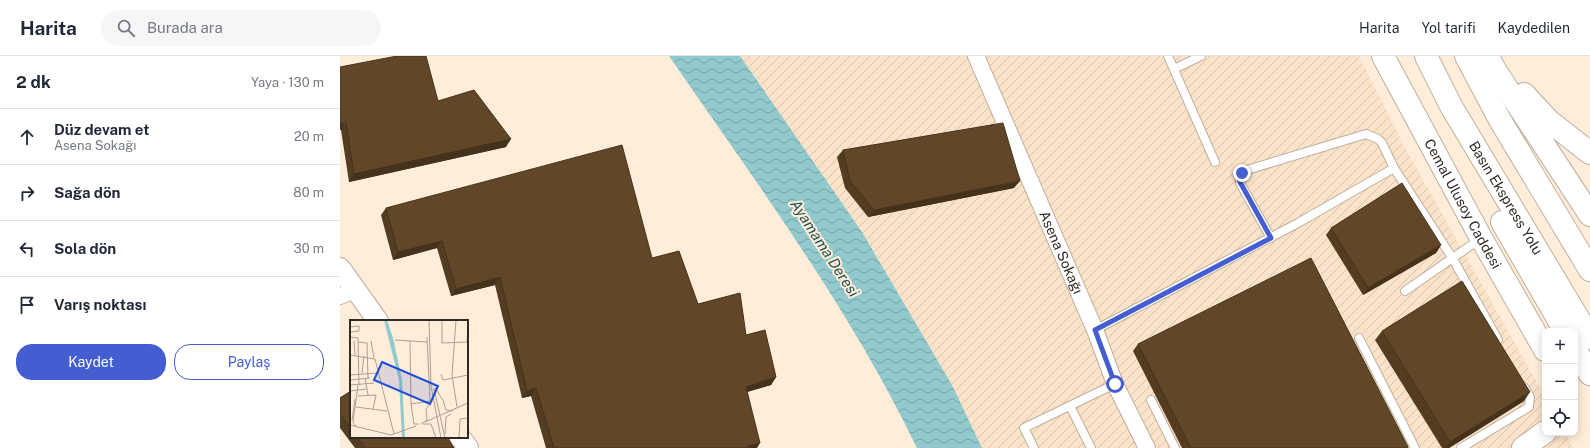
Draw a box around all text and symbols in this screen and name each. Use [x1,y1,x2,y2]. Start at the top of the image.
search box [101,10,381,46]
text: Harita [20,17,77,39]
icon: search [115,17,137,39]
text: Burada ara [147,19,223,36]
text: Harita [1359,20,1399,36]
text: Yol tarifi [1421,20,1476,36]
text: Kaydedilen [1498,20,1570,36]
text: 2 dk [16,72,51,92]
text: Yaya · 130 m [251,75,324,90]
text: Düz devam et [54,121,149,138]
icon: ahead [16,126,38,148]
text: 20 m [294,129,324,144]
street label: Cemal Ulusoy Caddesi [1421,136,1505,271]
text: Asena Sokağı [54,138,136,153]
street label: Basın Ekspress Yolu [1466,138,1546,257]
route end [1233,164,1251,182]
icon: right [16,182,38,204]
text: Sağa dön [54,184,120,201]
text: 80 m [293,185,324,200]
water label: Ayamama Deresi [787,196,863,300]
street label: Asena Sokağı [1036,208,1086,296]
icon: left [16,238,38,260]
text: Sola dön [54,240,116,257]
text: 30 m [294,241,324,256]
icon: arrive [16,294,38,316]
text: Varış noktası [54,296,146,313]
inset map [350,320,468,438]
map controls [1542,328,1578,436]
button: + [1542,328,1578,364]
button: Kaydet [16,344,166,380]
button: Paylaş [174,344,324,380]
button: − [1542,364,1578,400]
route start [1106,375,1124,393]
button: locate [1542,400,1578,436]

